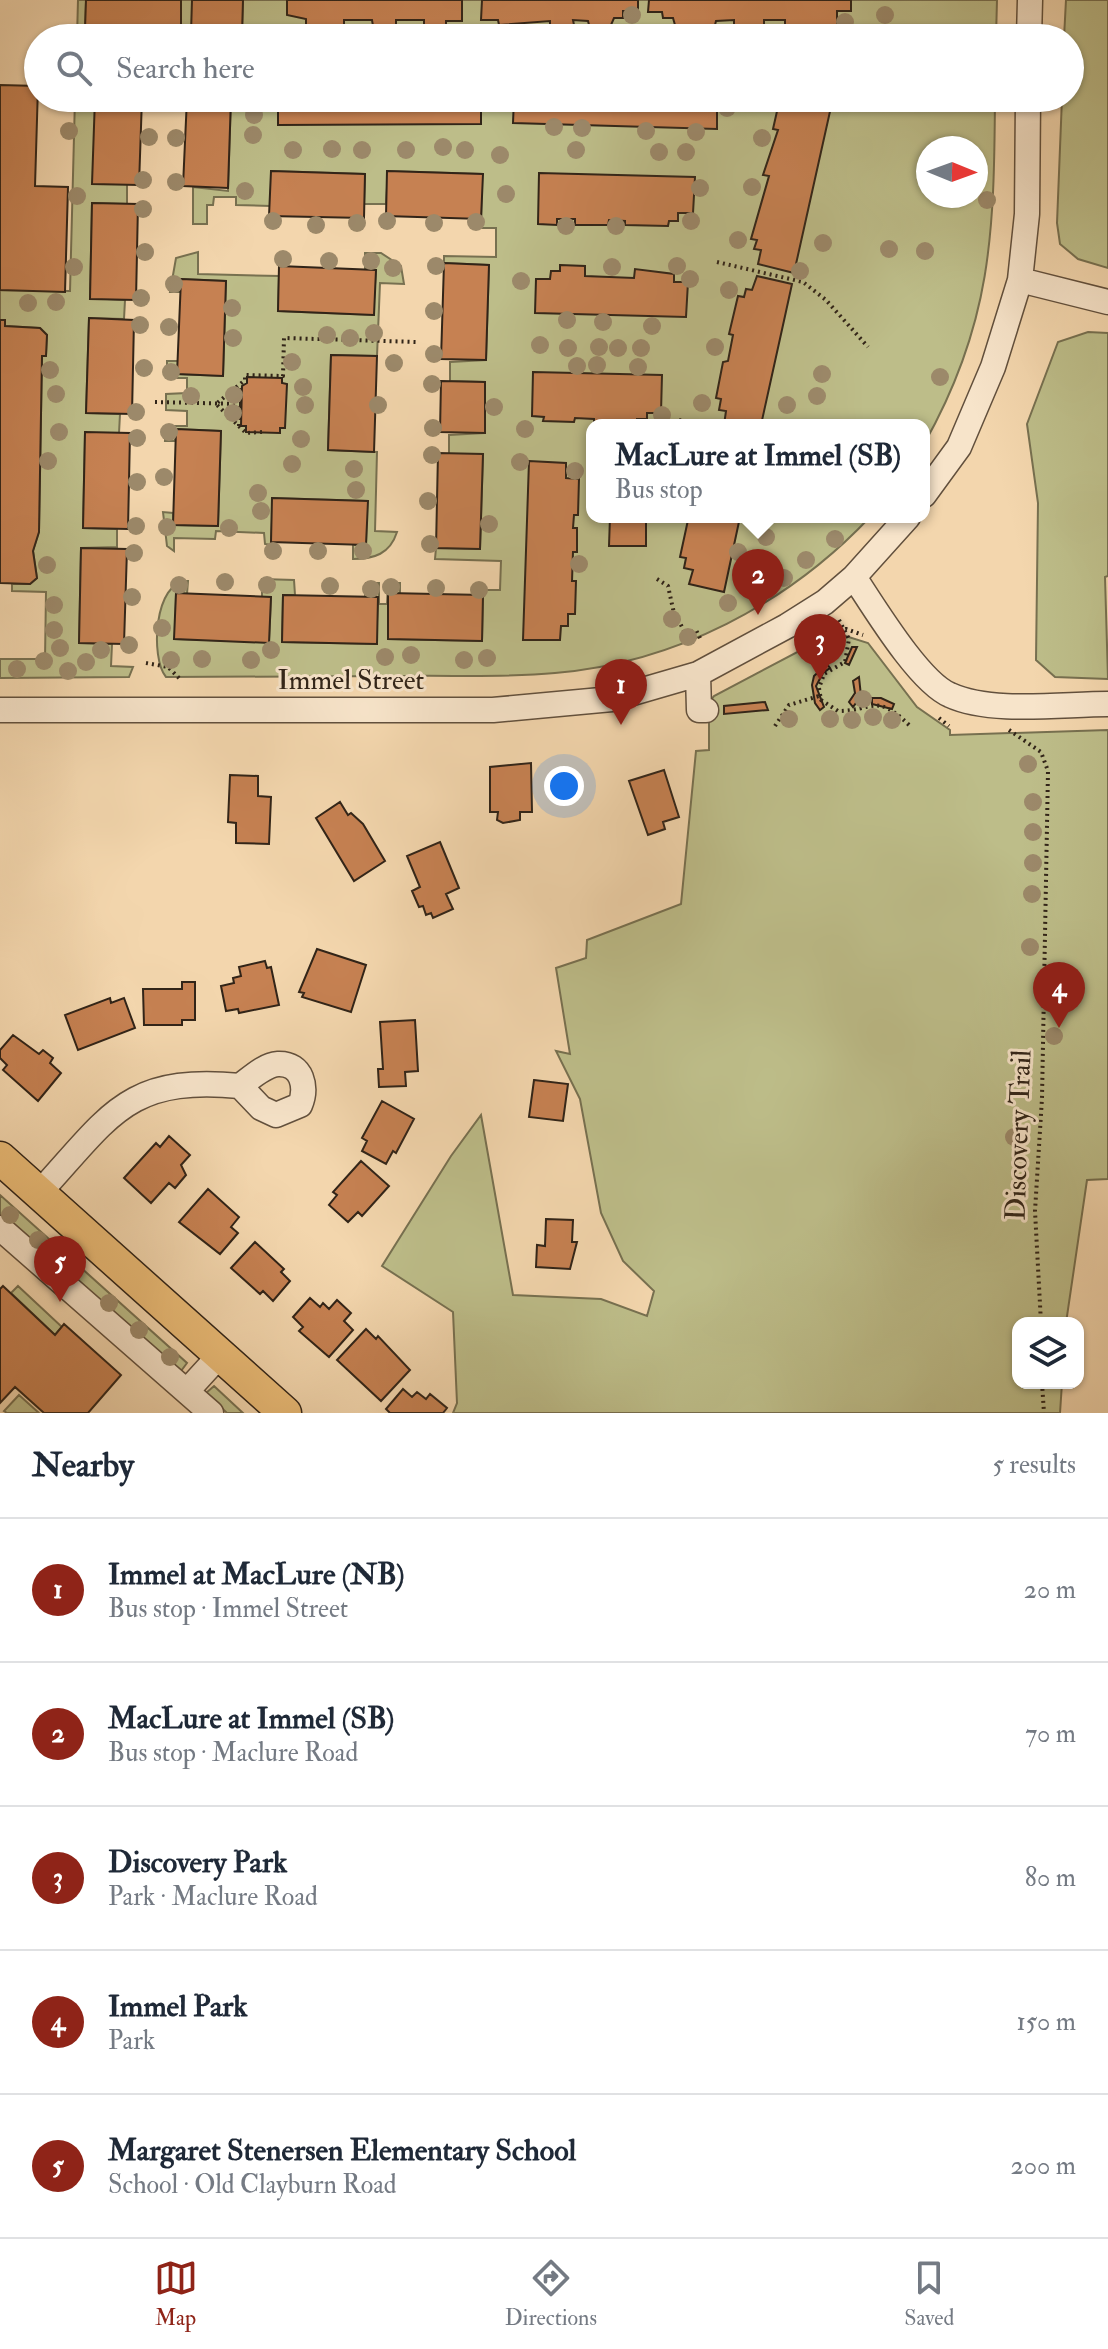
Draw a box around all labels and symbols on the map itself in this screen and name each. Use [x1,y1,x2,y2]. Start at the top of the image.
north arrow [916,136,988,208]
pin: 2 [732,549,784,615]
pin: 3 [794,614,846,680]
pin: 1 [595,659,647,725]
street label: Immel Street [278,663,424,698]
your location [544,766,584,806]
pin: 4 [1033,962,1085,1028]
street label: Discovery Trail [999,1049,1039,1221]
pin: 5 [34,1236,86,1302]

